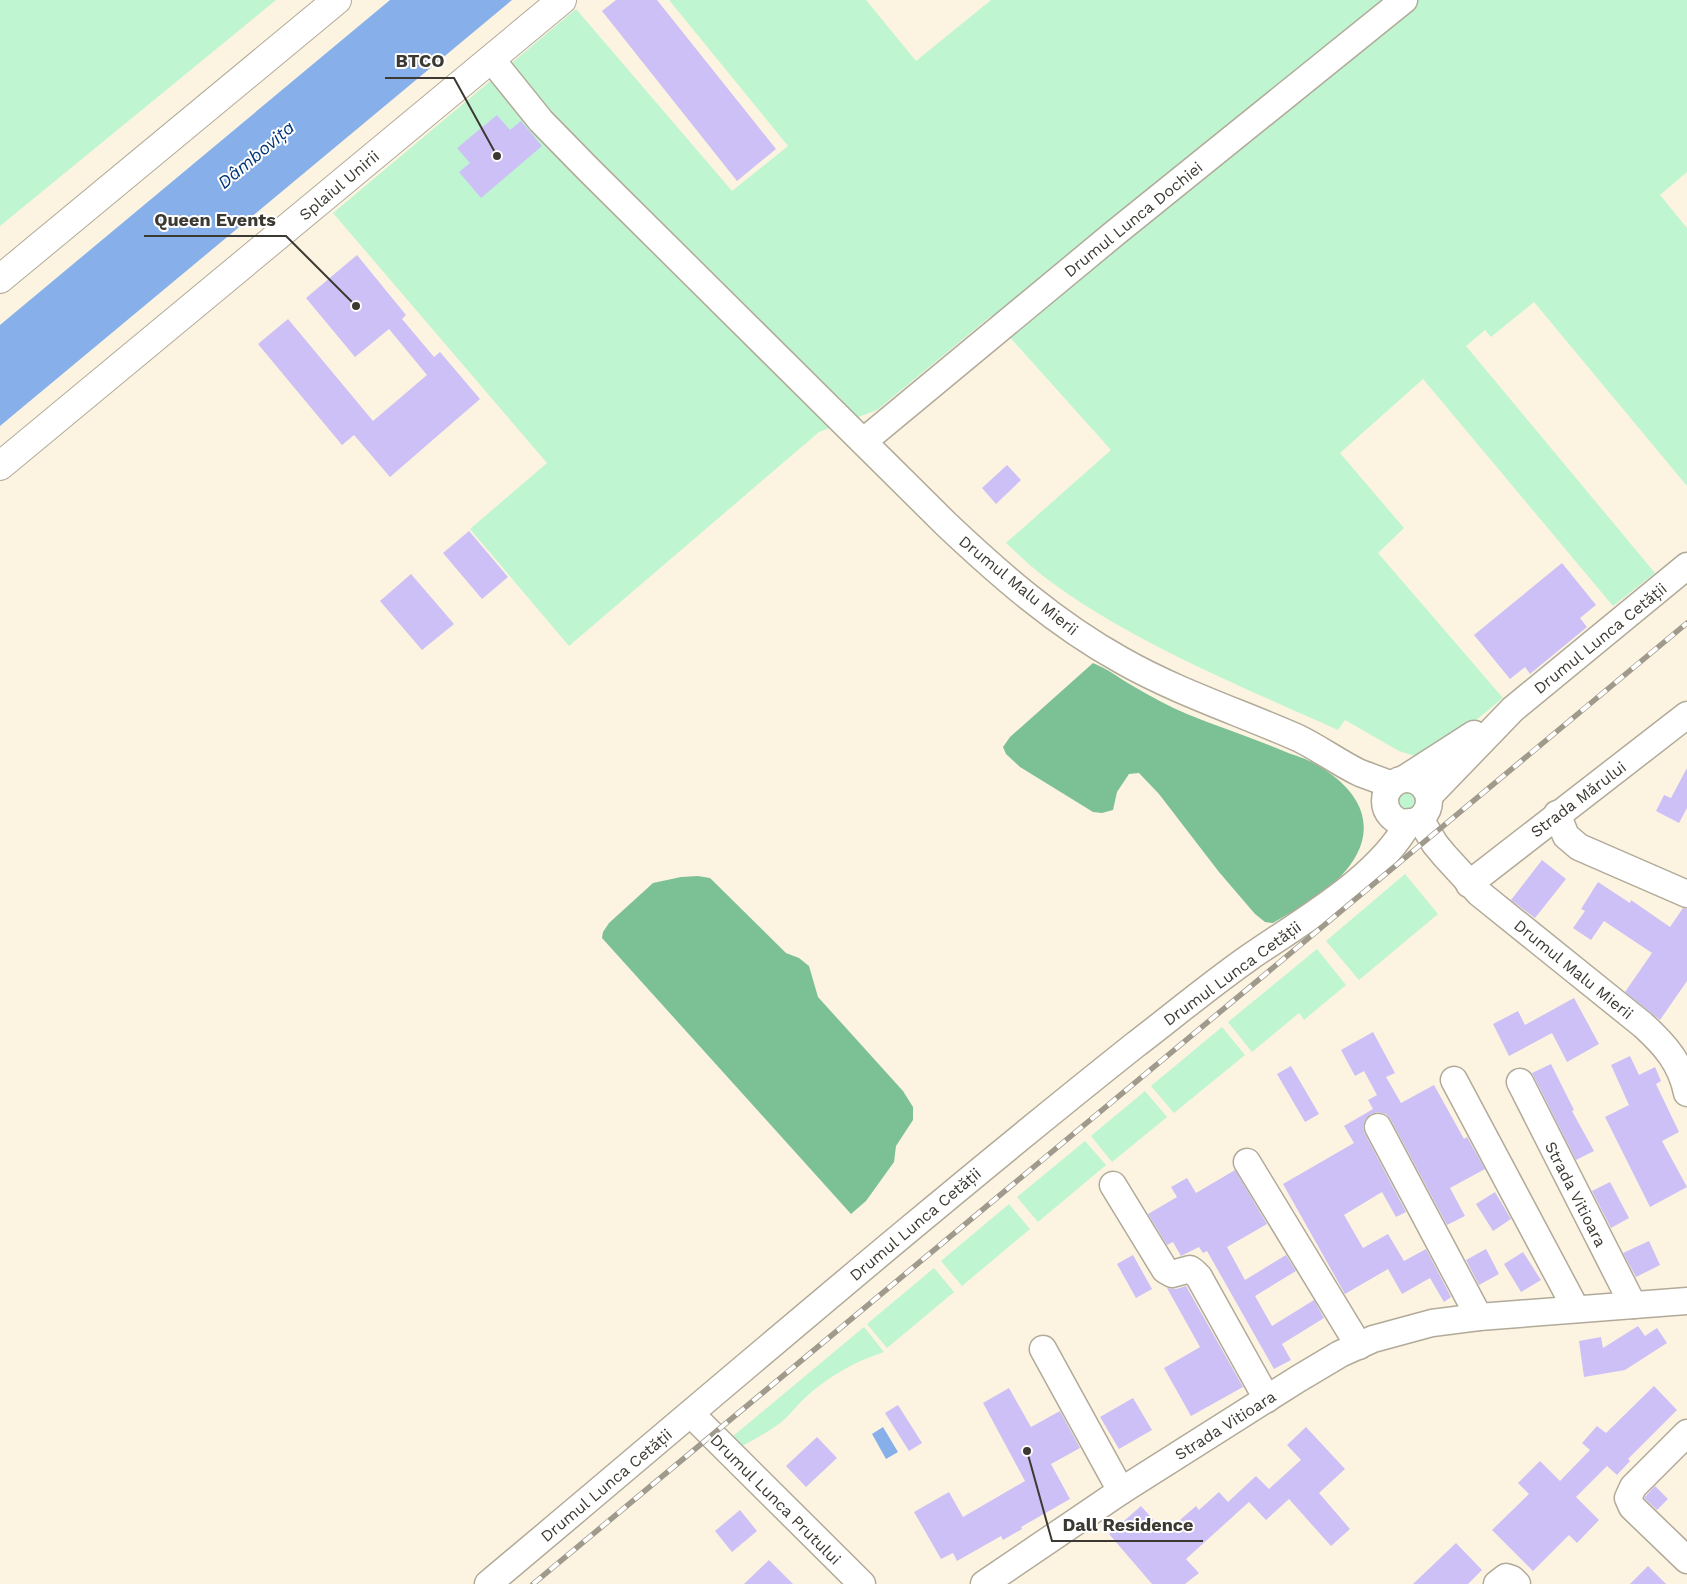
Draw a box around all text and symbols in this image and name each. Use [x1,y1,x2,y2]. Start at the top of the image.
callout: BTCO [385,45,454,78]
text: BTCO [395,50,445,71]
water label: Dâmbovița [213,116,298,193]
street label: Splaiul Unirii [295,146,383,224]
street label: Drumul Lunca Dochiei [1060,158,1206,281]
callout: Queen Events [144,203,286,236]
text: Queen Events [154,209,276,230]
street label: Drumul Malu Mierii [955,531,1082,639]
street label: Drumul Lunca Cetății [1530,579,1671,698]
street label: Strada Mărului [1527,757,1630,841]
street label: Drumul Malu Mierii [1510,915,1637,1023]
street label: Drumul Lunca Cetății [1160,917,1305,1030]
street label: Strada Vitioara [1541,1138,1610,1250]
street label: Drumul Lunca Cetății [846,1164,985,1285]
street label: Strada Vitioara [1171,1387,1279,1464]
street label: Drumul Lunca Cetății [537,1425,676,1546]
street label: Drumul Lunca Prutului [706,1430,845,1569]
callout: Dall Residence [1052,1508,1203,1541]
text: Dall Residence [1063,1514,1193,1535]

